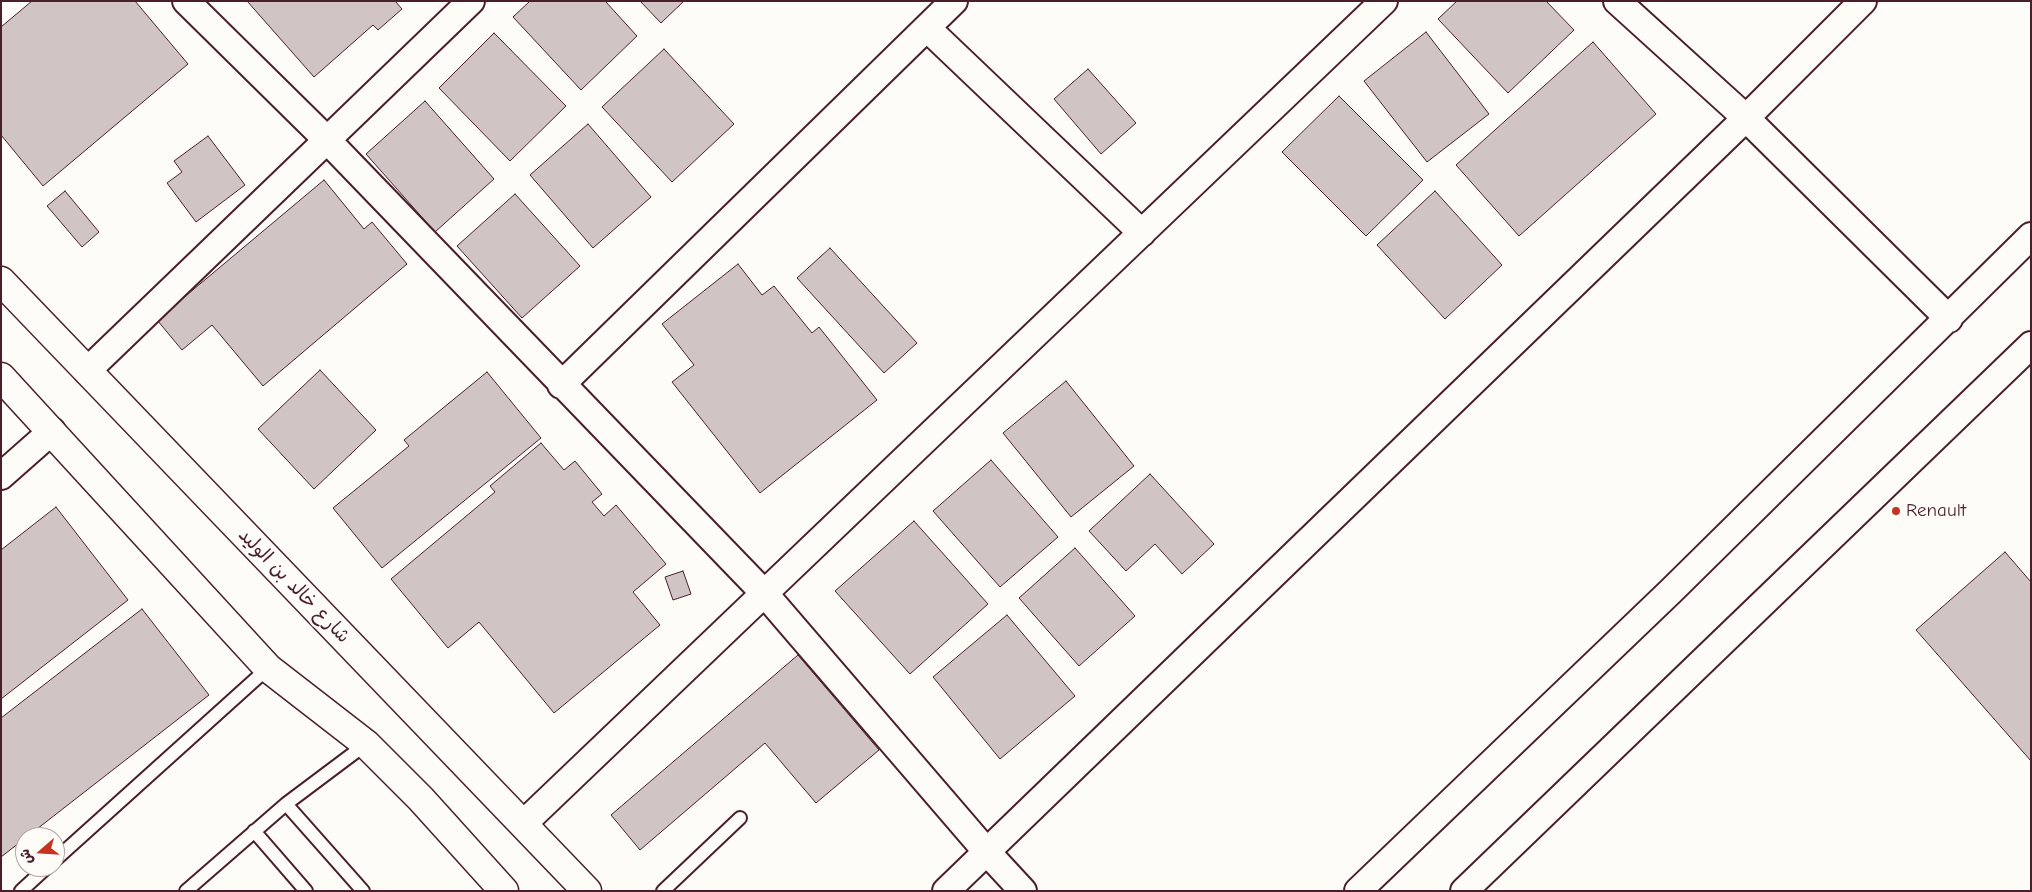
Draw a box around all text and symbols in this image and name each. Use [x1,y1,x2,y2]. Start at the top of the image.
place label: Renault [1906,500,1966,522]
marker: Renault [1890,505,1902,517]
street label: شارع خالد بن الوليد [234,524,354,648]
north arrow [15,827,65,877]
text: ش [16,847,37,867]

